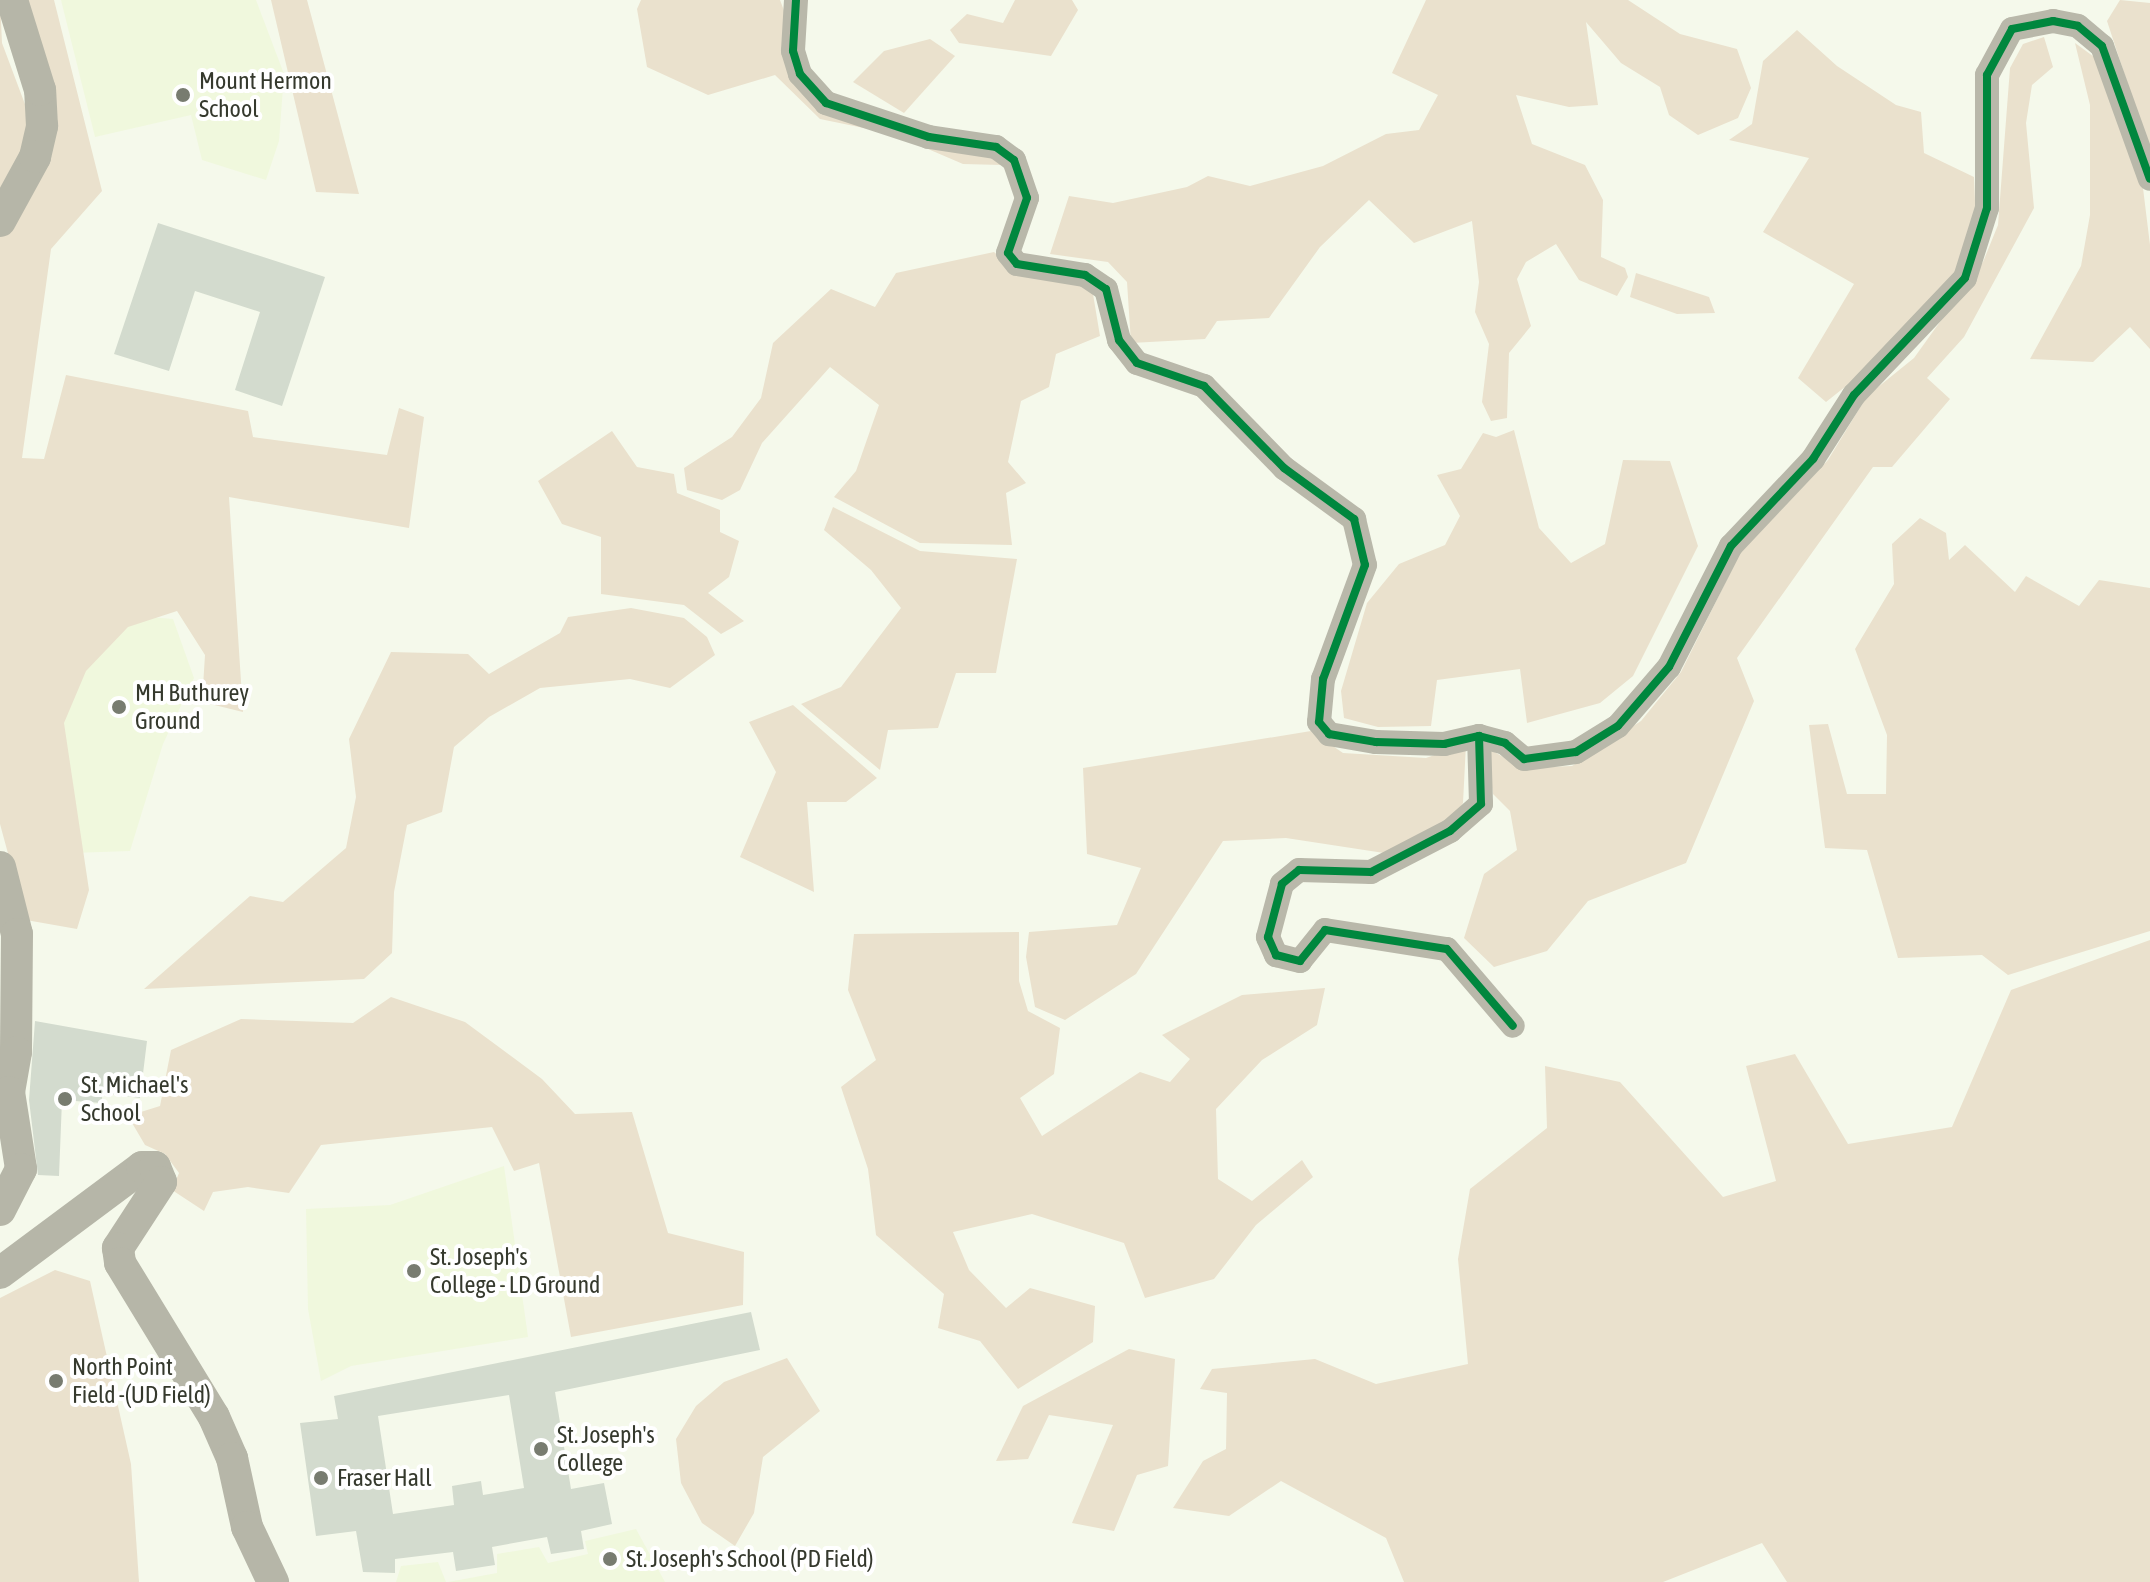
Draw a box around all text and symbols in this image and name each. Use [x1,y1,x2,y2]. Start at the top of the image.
place label: Mount Hermon School [199,67,332,123]
marker: Mount Hermon School [174,86,192,104]
place label: MH Buthurey Ground [135,679,249,735]
marker: MH Buthurey Ground [110,698,128,716]
place label: St. Michael's School [81,1071,188,1127]
marker: St. Michael's School [56,1090,74,1108]
place label: St. Joseph's College - LD Ground [430,1243,600,1299]
marker: St. Joseph's College - LD Ground [405,1262,423,1280]
place label: North Point Field -(UD Field) [72,1353,211,1409]
marker: North Point Field -(UD Field) [47,1372,65,1390]
place label: St. Joseph's College [557,1421,655,1477]
marker: St. Joseph's College [532,1440,550,1458]
place label: Fraser Hall [337,1464,432,1492]
marker: Fraser Hall [312,1469,330,1487]
place label: St. Joseph's School (PD Field) [626,1545,874,1573]
marker: St. Joseph's School (PD Field) [601,1550,619,1568]

